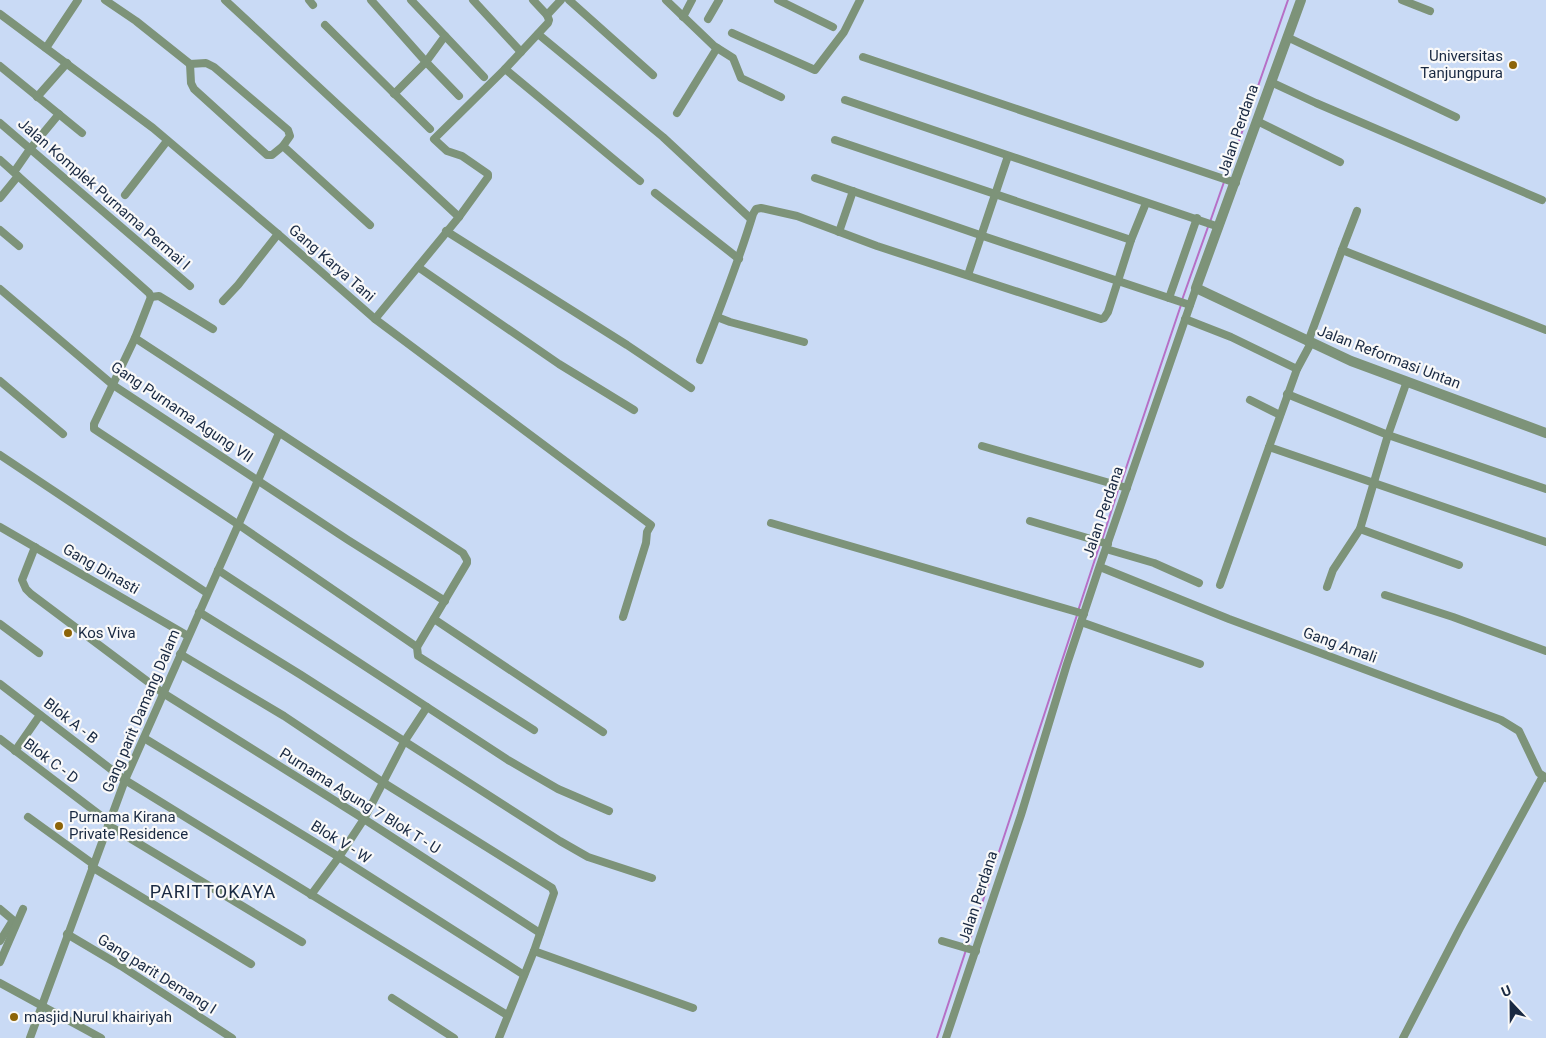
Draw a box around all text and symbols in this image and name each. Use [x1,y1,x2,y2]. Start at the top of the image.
place label: Universitas Tanjungpura [1420,47,1503,82]
marker: Universitas Tanjungpura [1507,59,1519,71]
street label: Jalan Perdana [1214,82,1262,178]
street label: Jalan Komplek Purnama Permai I [14,114,194,274]
street label: Gang Karya Tani [285,221,379,305]
street label: Jalan Reformasi Untan [1315,321,1463,393]
street label: Gang Purnama Agung VII [107,358,257,466]
street label: Jalan Perdana [1079,464,1127,560]
street label: Gang Dinasti [60,540,142,598]
street label: Gang Amali [1301,623,1379,667]
place label: Kos Viva [78,624,136,642]
marker: Kos Viva [62,627,74,639]
street label: Gang parit Damang Dalam [98,627,184,795]
street label: Blok A - B [40,694,102,748]
street label: Blok C - D [20,735,82,787]
street label: Purnama Agung 7 Blok T - U [276,744,444,858]
place label: Purnama Kirana Private Residence [69,808,188,843]
street label: Blok V - W [308,817,374,867]
marker: Purnama Kirana Private Residence [53,820,65,832]
street label: Jalan Perdana [955,849,1001,945]
district label: PARITTOKAYA [150,881,276,902]
street label: Gang parit Demang I [94,930,220,1018]
north arrow [1486,978,1536,1028]
text: U [1499,982,1513,1000]
place label: masjid Nurul khairiyah [24,1008,172,1026]
marker: masjid Nurul khairiyah [8,1011,20,1023]

